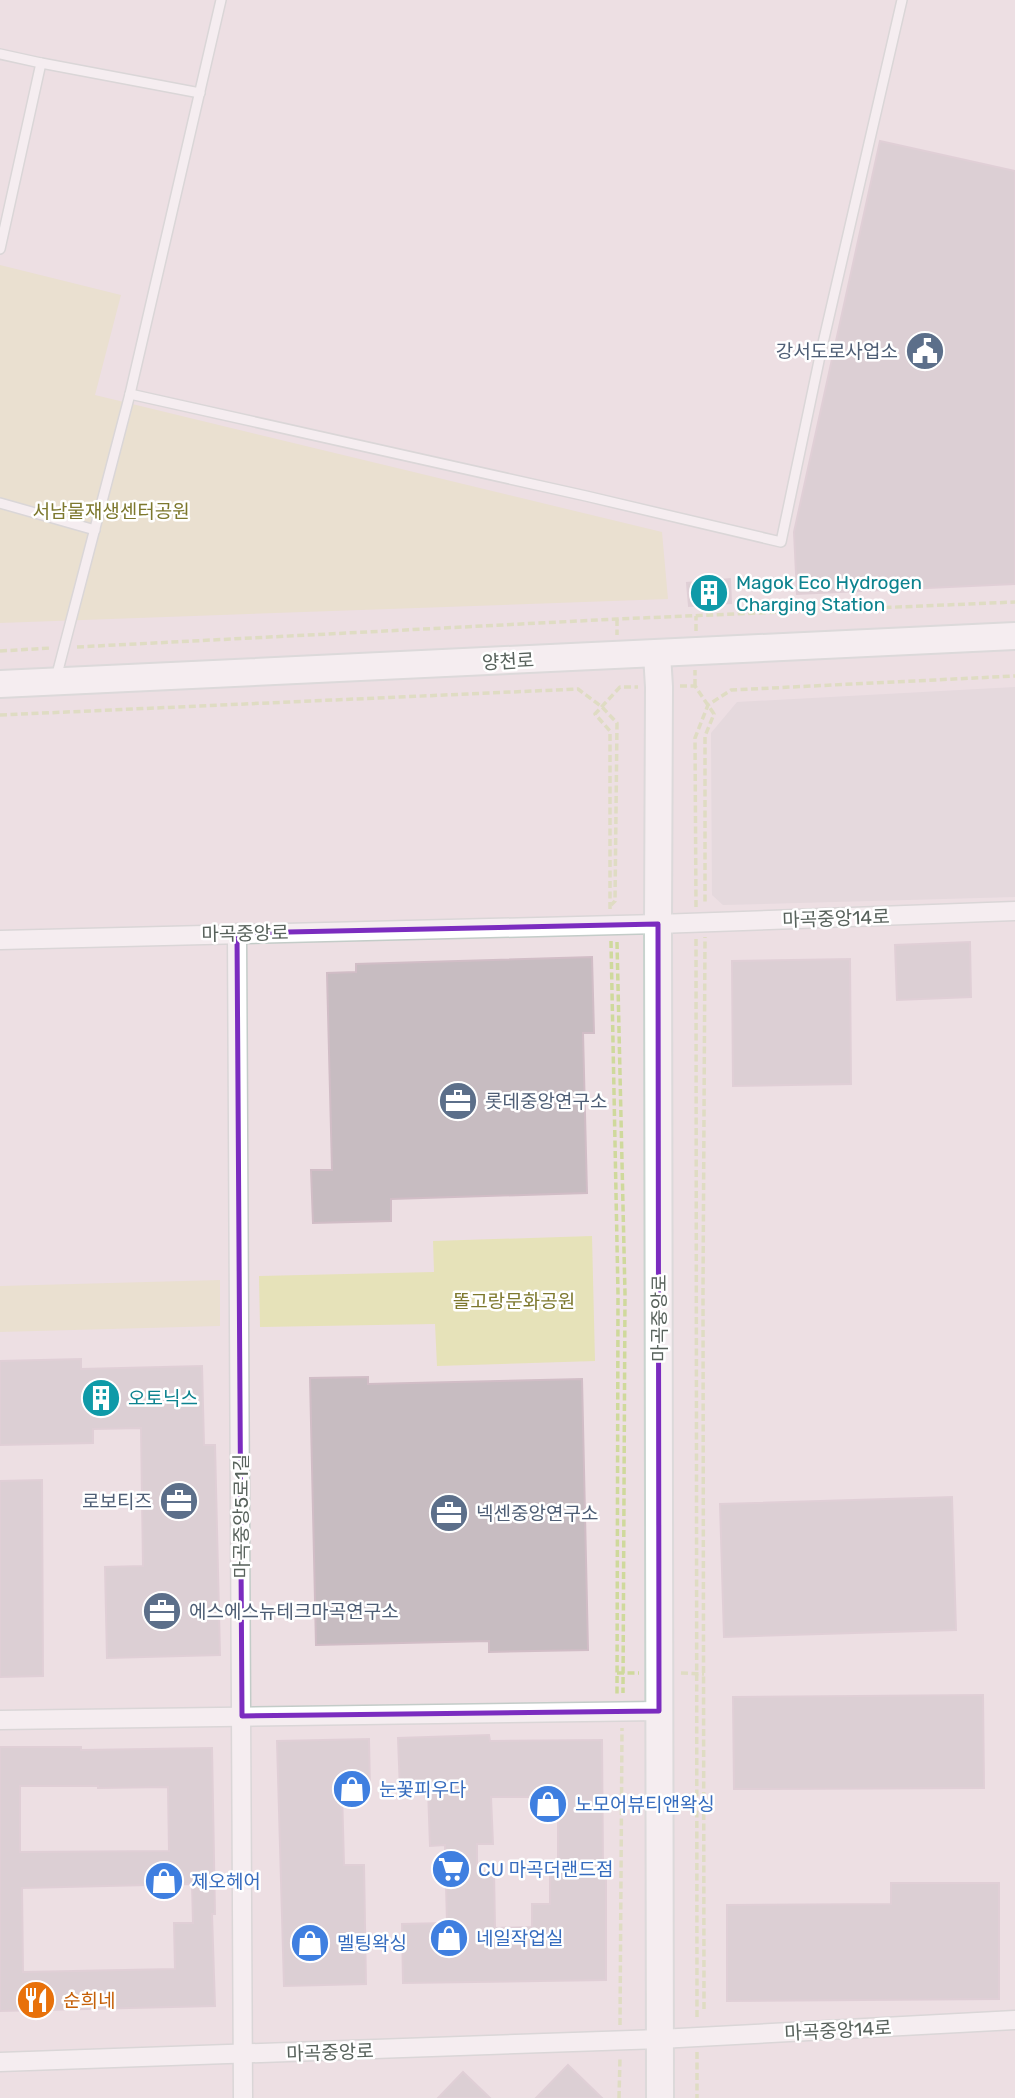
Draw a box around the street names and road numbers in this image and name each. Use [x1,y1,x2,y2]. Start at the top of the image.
street label: 양천로 [481,649,535,674]
street label: 마곡중앙14로 [782,905,890,932]
street label: 마곡중앙로 [201,921,289,946]
street label: 마곡중앙로 [648,1274,671,1362]
street label: 마곡중앙5로1길 [230,1454,253,1578]
street label: 마곡중앙14로 [784,2016,892,2045]
street label: 마곡중앙로 [286,2039,374,2066]

